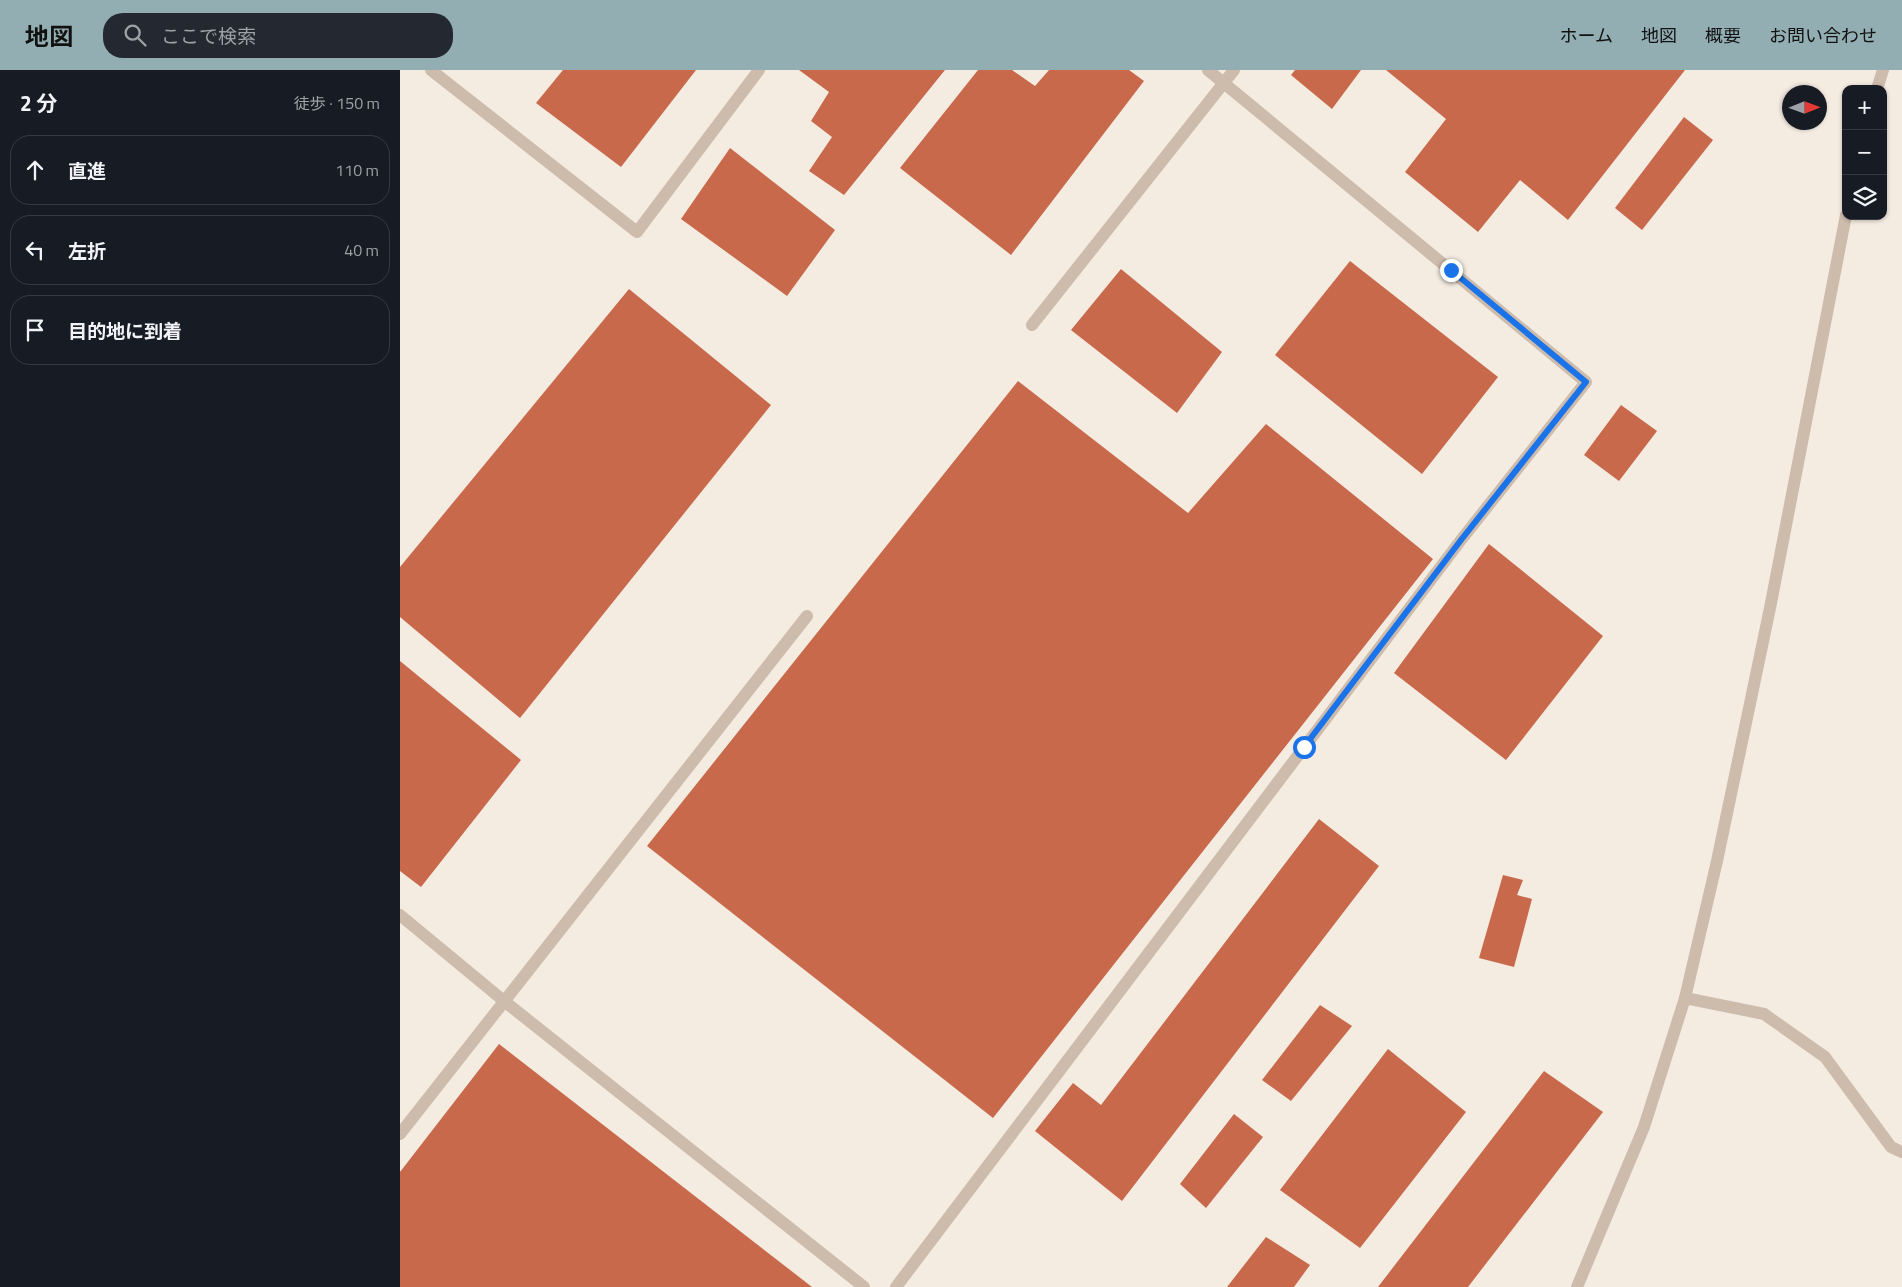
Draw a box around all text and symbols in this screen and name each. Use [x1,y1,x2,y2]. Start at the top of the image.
search box [103,13,453,58]
text: 地図 [25,18,73,54]
icon: search [121,21,149,49]
text: ここで検索 [161,21,256,50]
text: ホーム [1560,22,1613,49]
text: 地図 [1641,22,1677,49]
text: 概要 [1705,22,1741,49]
text: お問い合わせ [1769,22,1877,49]
north arrow [1782,85,1827,130]
map controls [1842,85,1887,220]
button: + [1842,85,1887,130]
text: 2 分 [20,87,57,119]
text: 徒歩 · 150 m [294,91,380,115]
button: − [1842,130,1887,175]
icon: ahead [21,156,49,184]
text: 直進 [68,156,106,185]
text: 110 m [335,158,379,182]
button: layers [1842,175,1887,220]
icon: left [21,236,49,264]
text: 左折 [68,236,106,265]
text: 40 m [344,238,379,262]
route end [1440,259,1463,282]
icon: arrive [21,316,49,344]
text: 目的地に到着 [68,316,182,345]
route start [1293,736,1316,759]

